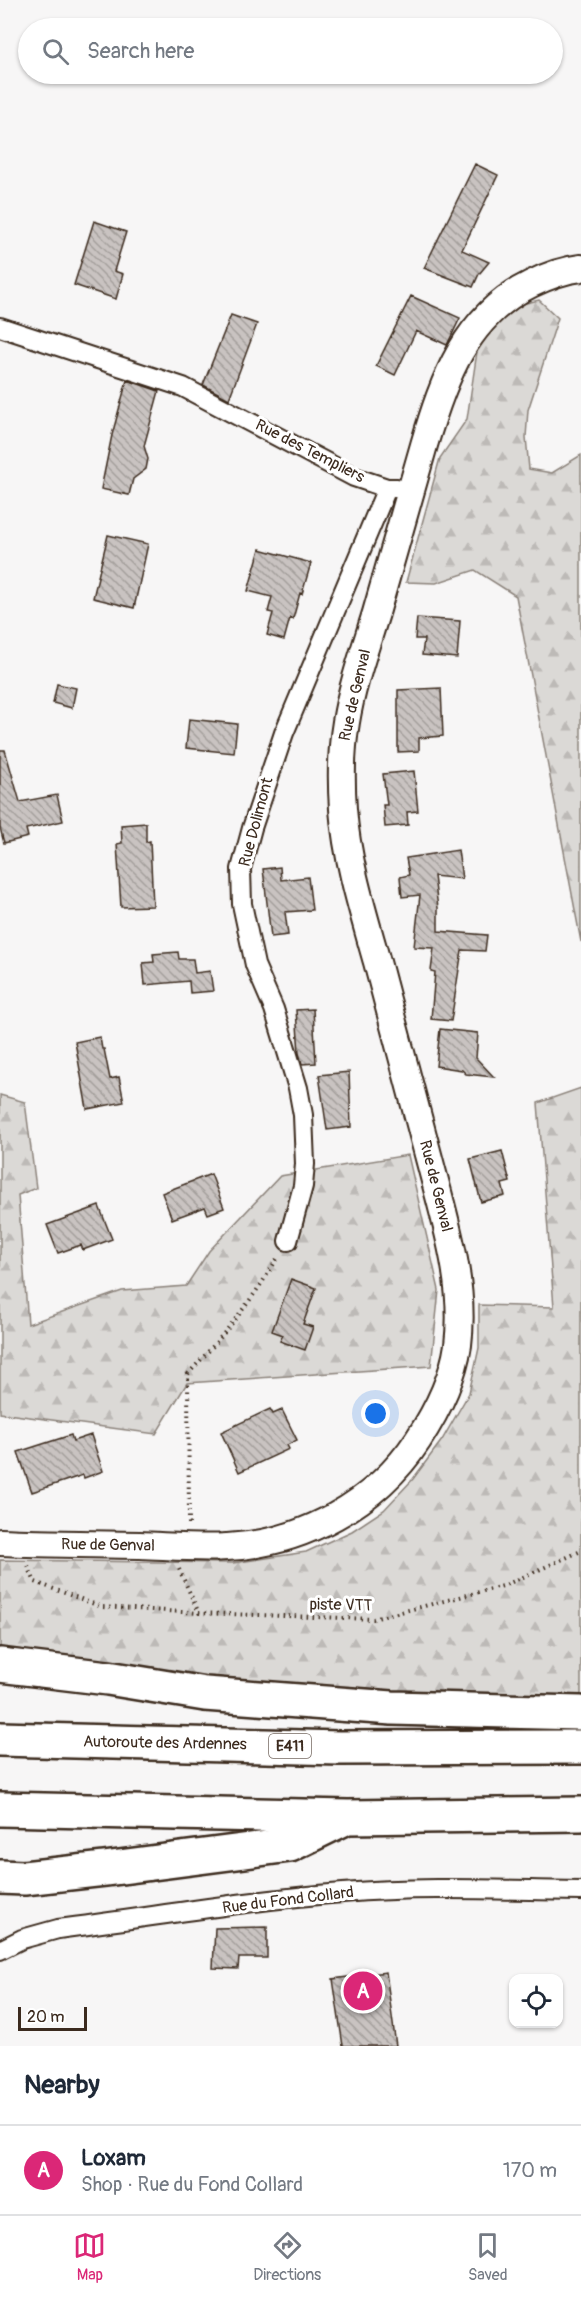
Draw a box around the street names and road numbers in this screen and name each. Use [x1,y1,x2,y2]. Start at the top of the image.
street label: Rue des Templiers [252,415,368,487]
street label: Rue de Genval [335,647,375,743]
street label: Rue Dolimont [234,775,278,869]
street label: Rue de Genval [415,1138,457,1234]
street label: Rue de Genval [61,1534,155,1556]
street label: piste VTT [309,1594,373,1616]
street label: Autoroute des Ardennes [83,1732,247,1754]
road number: E411 [269,1734,311,1758]
street label: Rue du Fond Collard [221,1882,355,1918]

